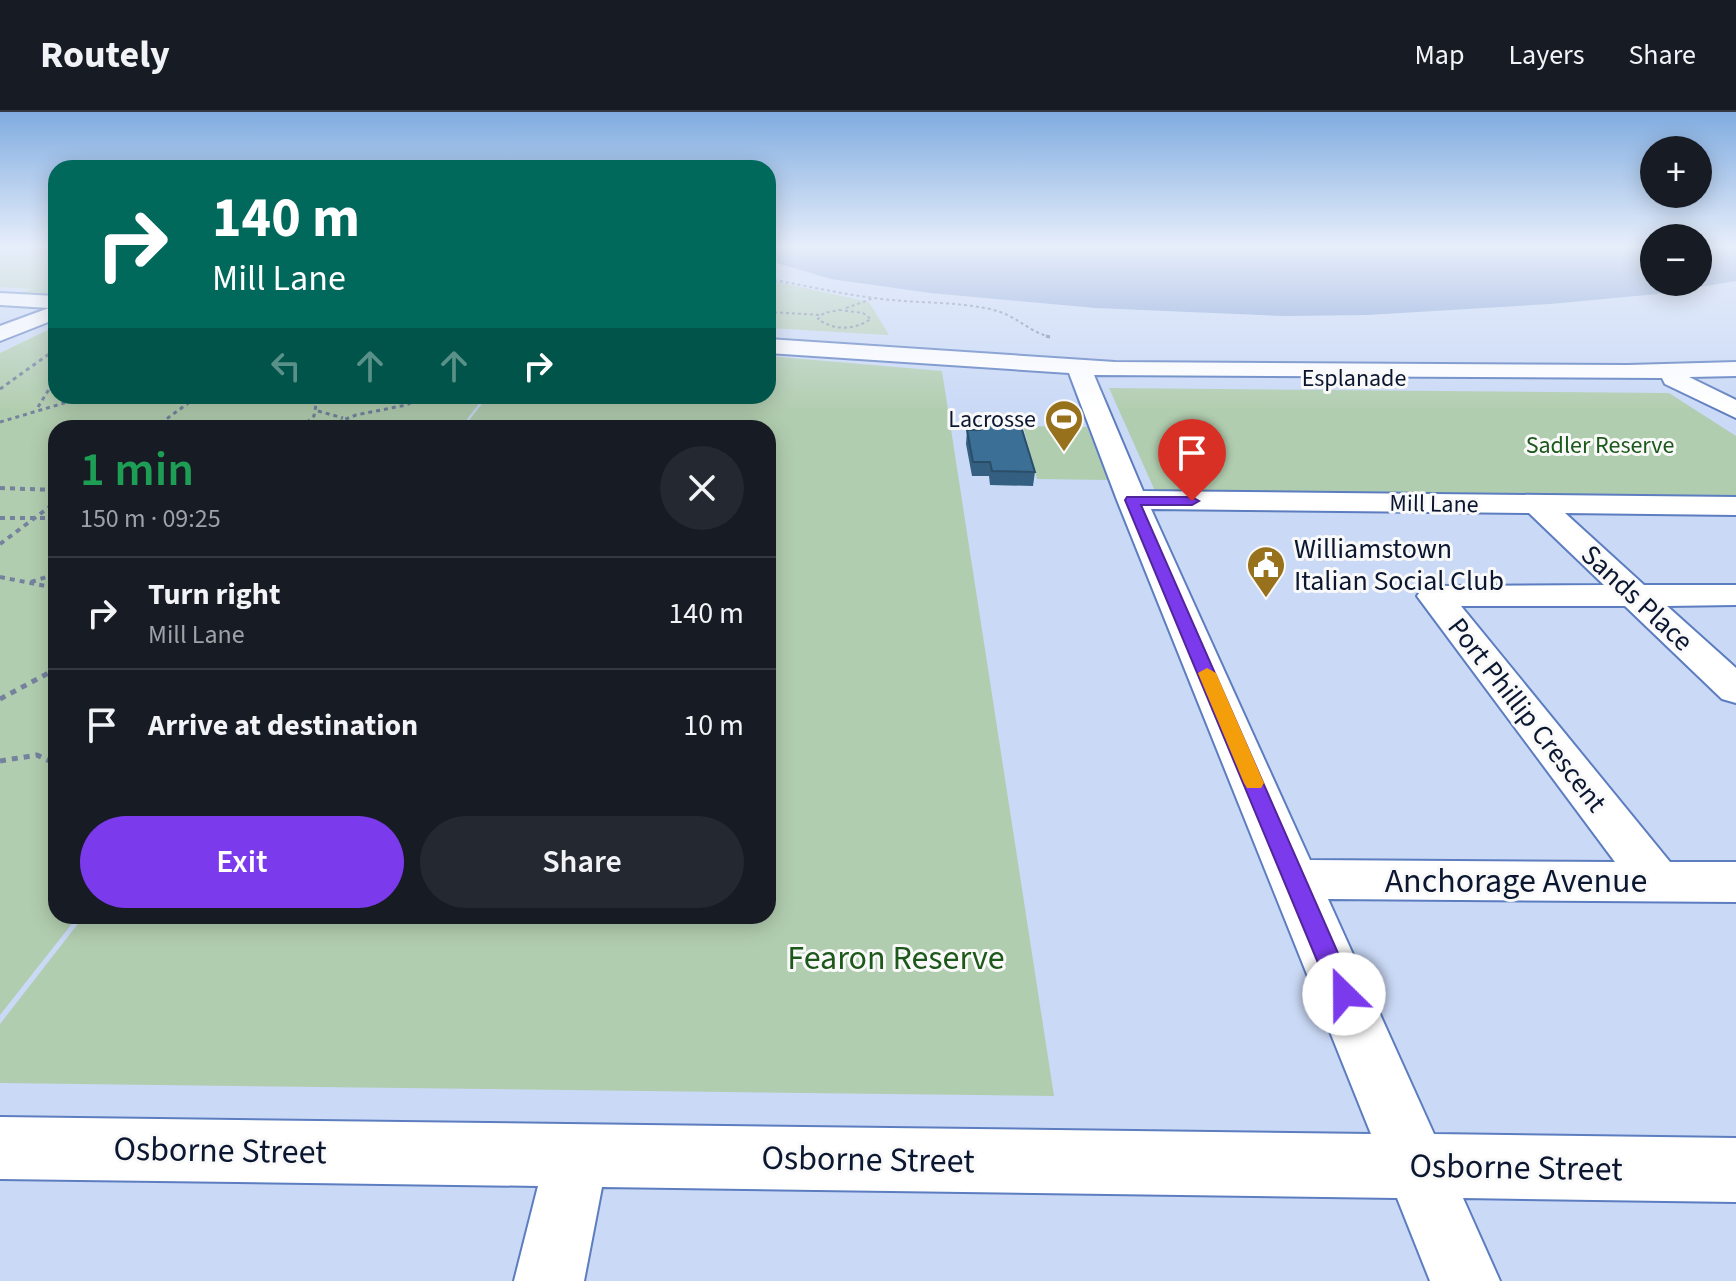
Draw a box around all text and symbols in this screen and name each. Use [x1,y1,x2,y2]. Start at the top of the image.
text: Routely [40,28,170,82]
text: Map [1414,35,1464,75]
text: Layers [1508,35,1584,75]
text: Share [1628,35,1696,75]
map controls [1640,136,1712,296]
button: + [1640,136,1712,208]
text: 140 m [212,179,360,258]
icon: right [80,192,184,296]
button: − [1640,224,1712,296]
text: Mill Lane [212,253,346,304]
icon: left [264,344,308,388]
icon: ahead [348,344,392,388]
icon: ahead [432,344,476,388]
icon: right [516,344,560,388]
street label: Esplanade [1302,361,1406,396]
sports icon: Lacrosse [1043,398,1085,453]
place label: Lacrosse [948,402,1036,437]
pin [1158,419,1226,501]
park label: Sadler Reserve [1526,428,1674,463]
icon: arrive [1170,431,1214,475]
text: 1 min [80,436,194,504]
button: close [660,446,744,530]
street label: Mill Lane [1389,486,1479,522]
text: 150 m · 09:25 [80,500,221,537]
place label: Williamstown Italian Social Club [1294,529,1504,601]
street label: Sands Place [1572,535,1702,661]
public building icon: Williamstown Italian Social Club [1245,544,1287,599]
text: Turn right [148,573,280,616]
icon: right [80,591,124,635]
text: 140 m [668,592,744,635]
street label: Port Phillip Crescent [1438,609,1616,821]
text: Mill Lane [148,616,245,653]
icon: arrive [80,703,124,747]
text: Arrive at destination [148,704,418,747]
text: 10 m [683,704,744,747]
button: Exit [80,816,404,908]
button: Share [420,816,744,908]
street label: Anchorage Avenue [1385,857,1647,906]
park label: Fearon Reserve [787,934,1005,983]
position arrow [1302,952,1386,1036]
street label: Osborne Street [113,1125,328,1177]
street label: Osborne Street [761,1134,976,1186]
street label: Osborne Street [1409,1142,1624,1194]

